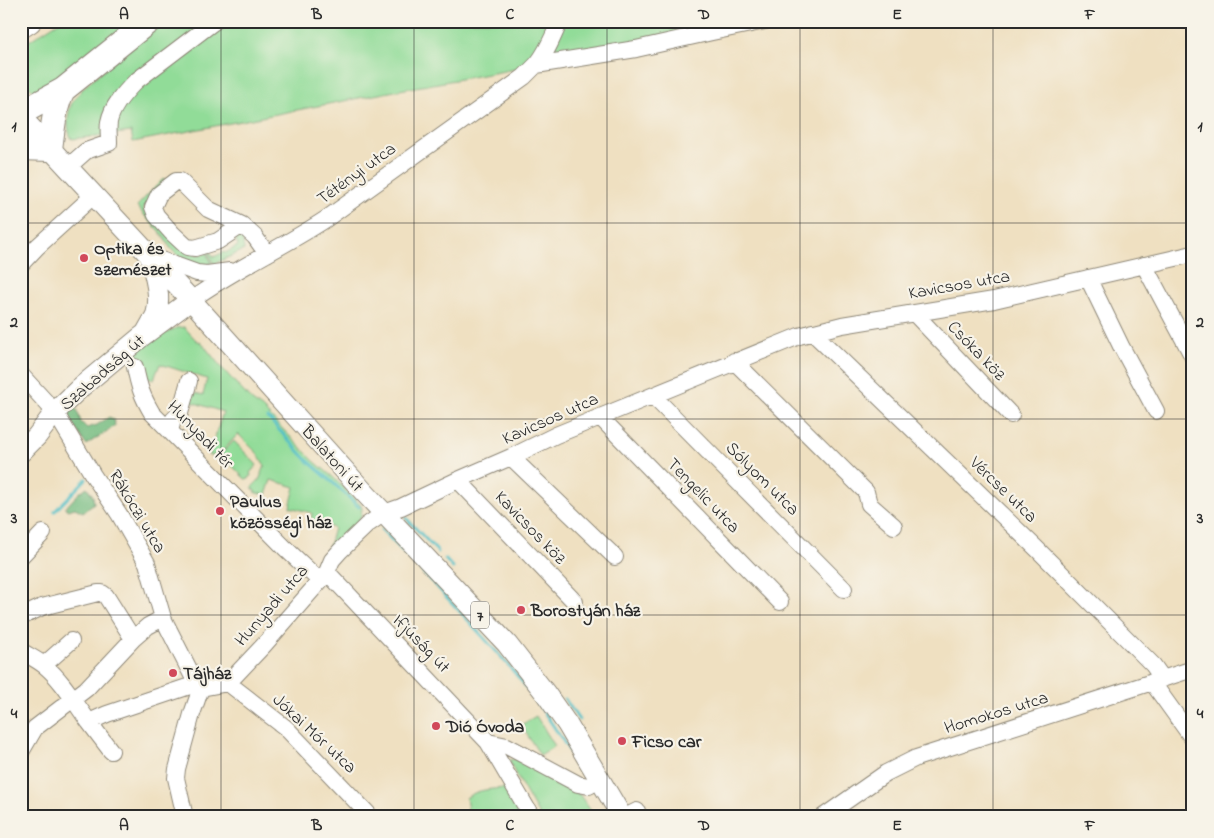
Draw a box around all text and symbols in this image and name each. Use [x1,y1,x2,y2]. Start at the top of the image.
text: A [119,3,129,27]
text: B [311,3,323,27]
text: C [506,3,515,27]
text: D [697,3,710,27]
text: E [892,3,902,27]
text: F [1084,3,1096,27]
text: 1 [11,115,17,139]
text: 1 [1197,115,1203,139]
street label: Tétényi utca [312,137,402,212]
place label: Optika és szemészet [94,237,173,284]
marker: Optika és szemészet [78,252,90,264]
street label: Kavicsos utca [906,264,1012,308]
text: 2 [9,311,18,335]
text: 2 [1195,311,1204,335]
street label: Csóka köz [940,315,1011,388]
street label: Szabadság út [55,329,152,419]
street label: Kavicsos utca [499,387,603,453]
street label: Hunyadi tér [160,395,239,476]
street label: Balatoni út [293,419,369,499]
street label: Sólyom utca [719,436,805,522]
street label: Vércse utca [962,451,1043,530]
street label: Tengelic utca [659,453,745,541]
street label: Rákóczi utca [101,465,172,559]
street label: Kavicsos köz [488,486,572,571]
place label: Paulus közösségi ház [230,490,332,538]
marker: Paulus közösségi ház [214,505,226,517]
text: 3 [10,507,18,531]
text: 3 [1196,507,1204,531]
street label: Hunyadi utca [230,560,316,653]
place label: Borostyán ház [530,599,641,626]
road number: 7 [471,602,489,628]
marker: Borostyán ház [515,604,527,616]
street label: Ifjúság út [385,609,455,681]
place label: Tájház [183,662,232,688]
marker: Tájház [167,667,179,679]
street label: Homokos utca [941,686,1052,742]
street label: Jókai Mór utca [266,688,362,781]
text: 4 [10,702,18,726]
text: 4 [1196,702,1204,726]
place label: Dió Óvoda [445,715,525,741]
marker: Dió Óvoda [430,720,442,732]
place label: Ficso car [631,730,702,756]
marker: Ficso car [616,735,628,747]
text: A [119,814,129,838]
text: B [311,814,323,838]
text: C [506,814,515,838]
text: D [697,814,710,838]
text: E [892,814,902,838]
text: F [1084,814,1096,838]

